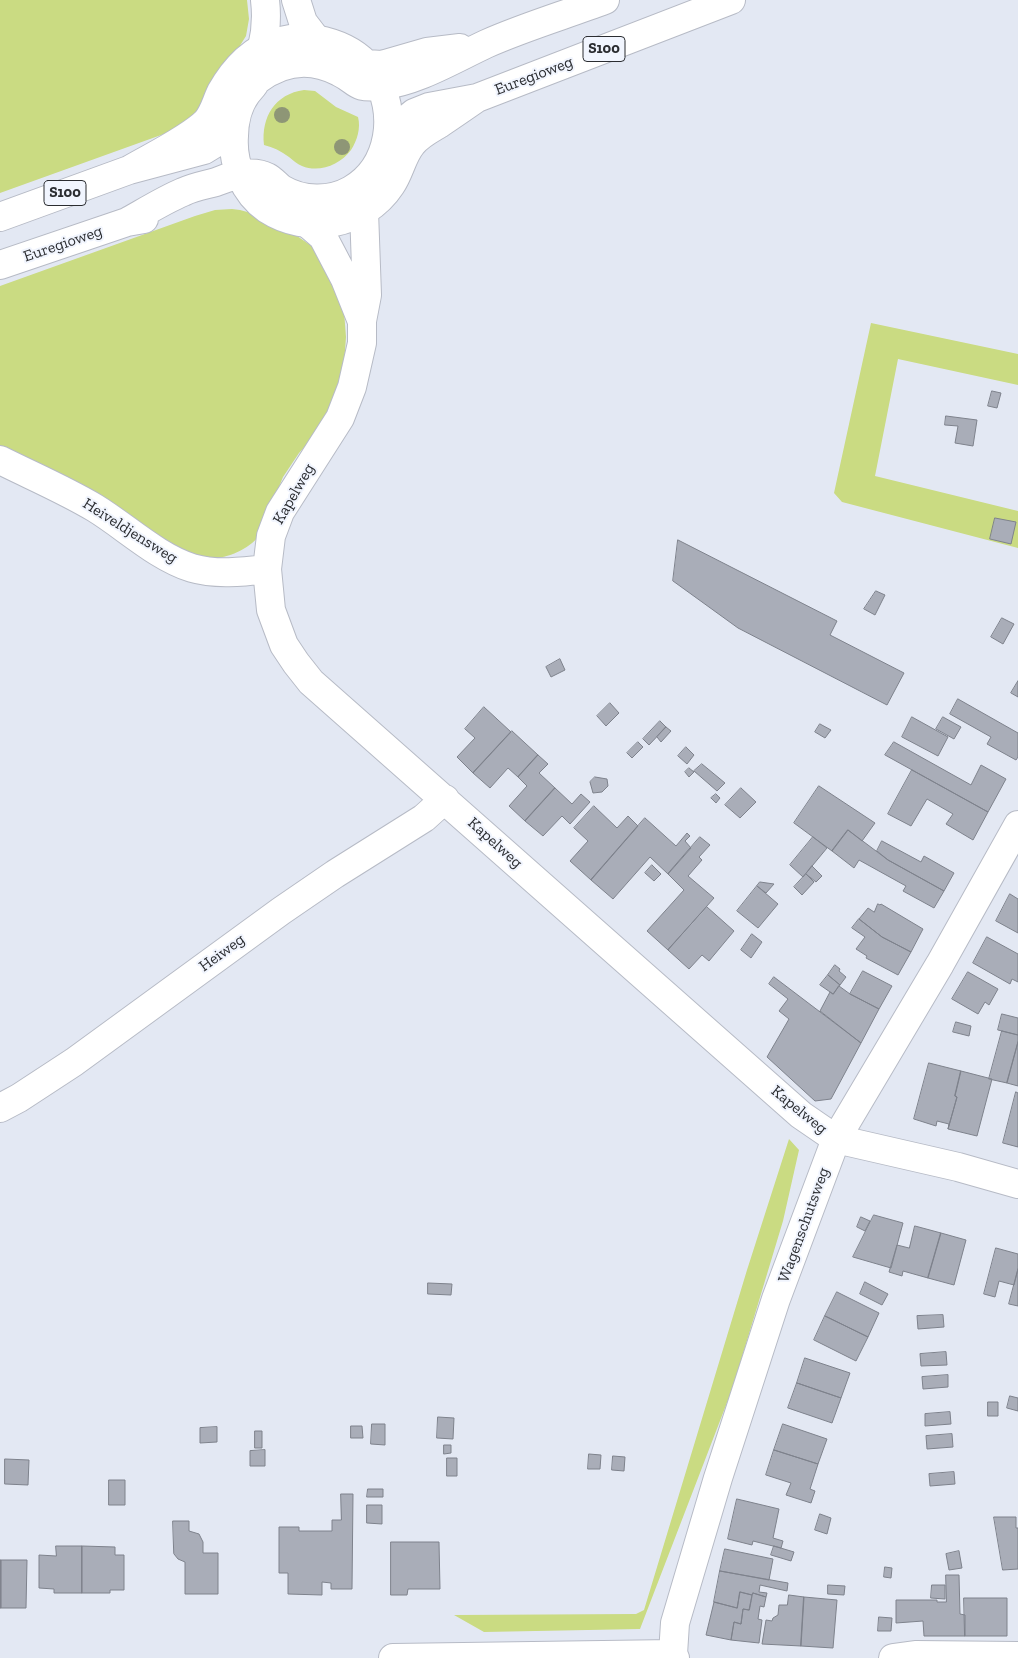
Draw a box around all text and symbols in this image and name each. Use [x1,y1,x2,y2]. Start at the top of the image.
road number: S100 [583,36,625,62]
street label: Euregioweg [492,52,576,100]
road number: S100 [44,180,86,206]
street label: Euregioweg [21,222,105,266]
street label: Kapelweg [269,460,319,528]
street label: Heiveldjensweg [79,494,181,568]
street label: Kapelweg [464,814,526,872]
street label: Heiweg [195,930,249,976]
street label: Kapelweg [767,1082,831,1138]
street label: Wagenschutsweg [774,1165,834,1285]

